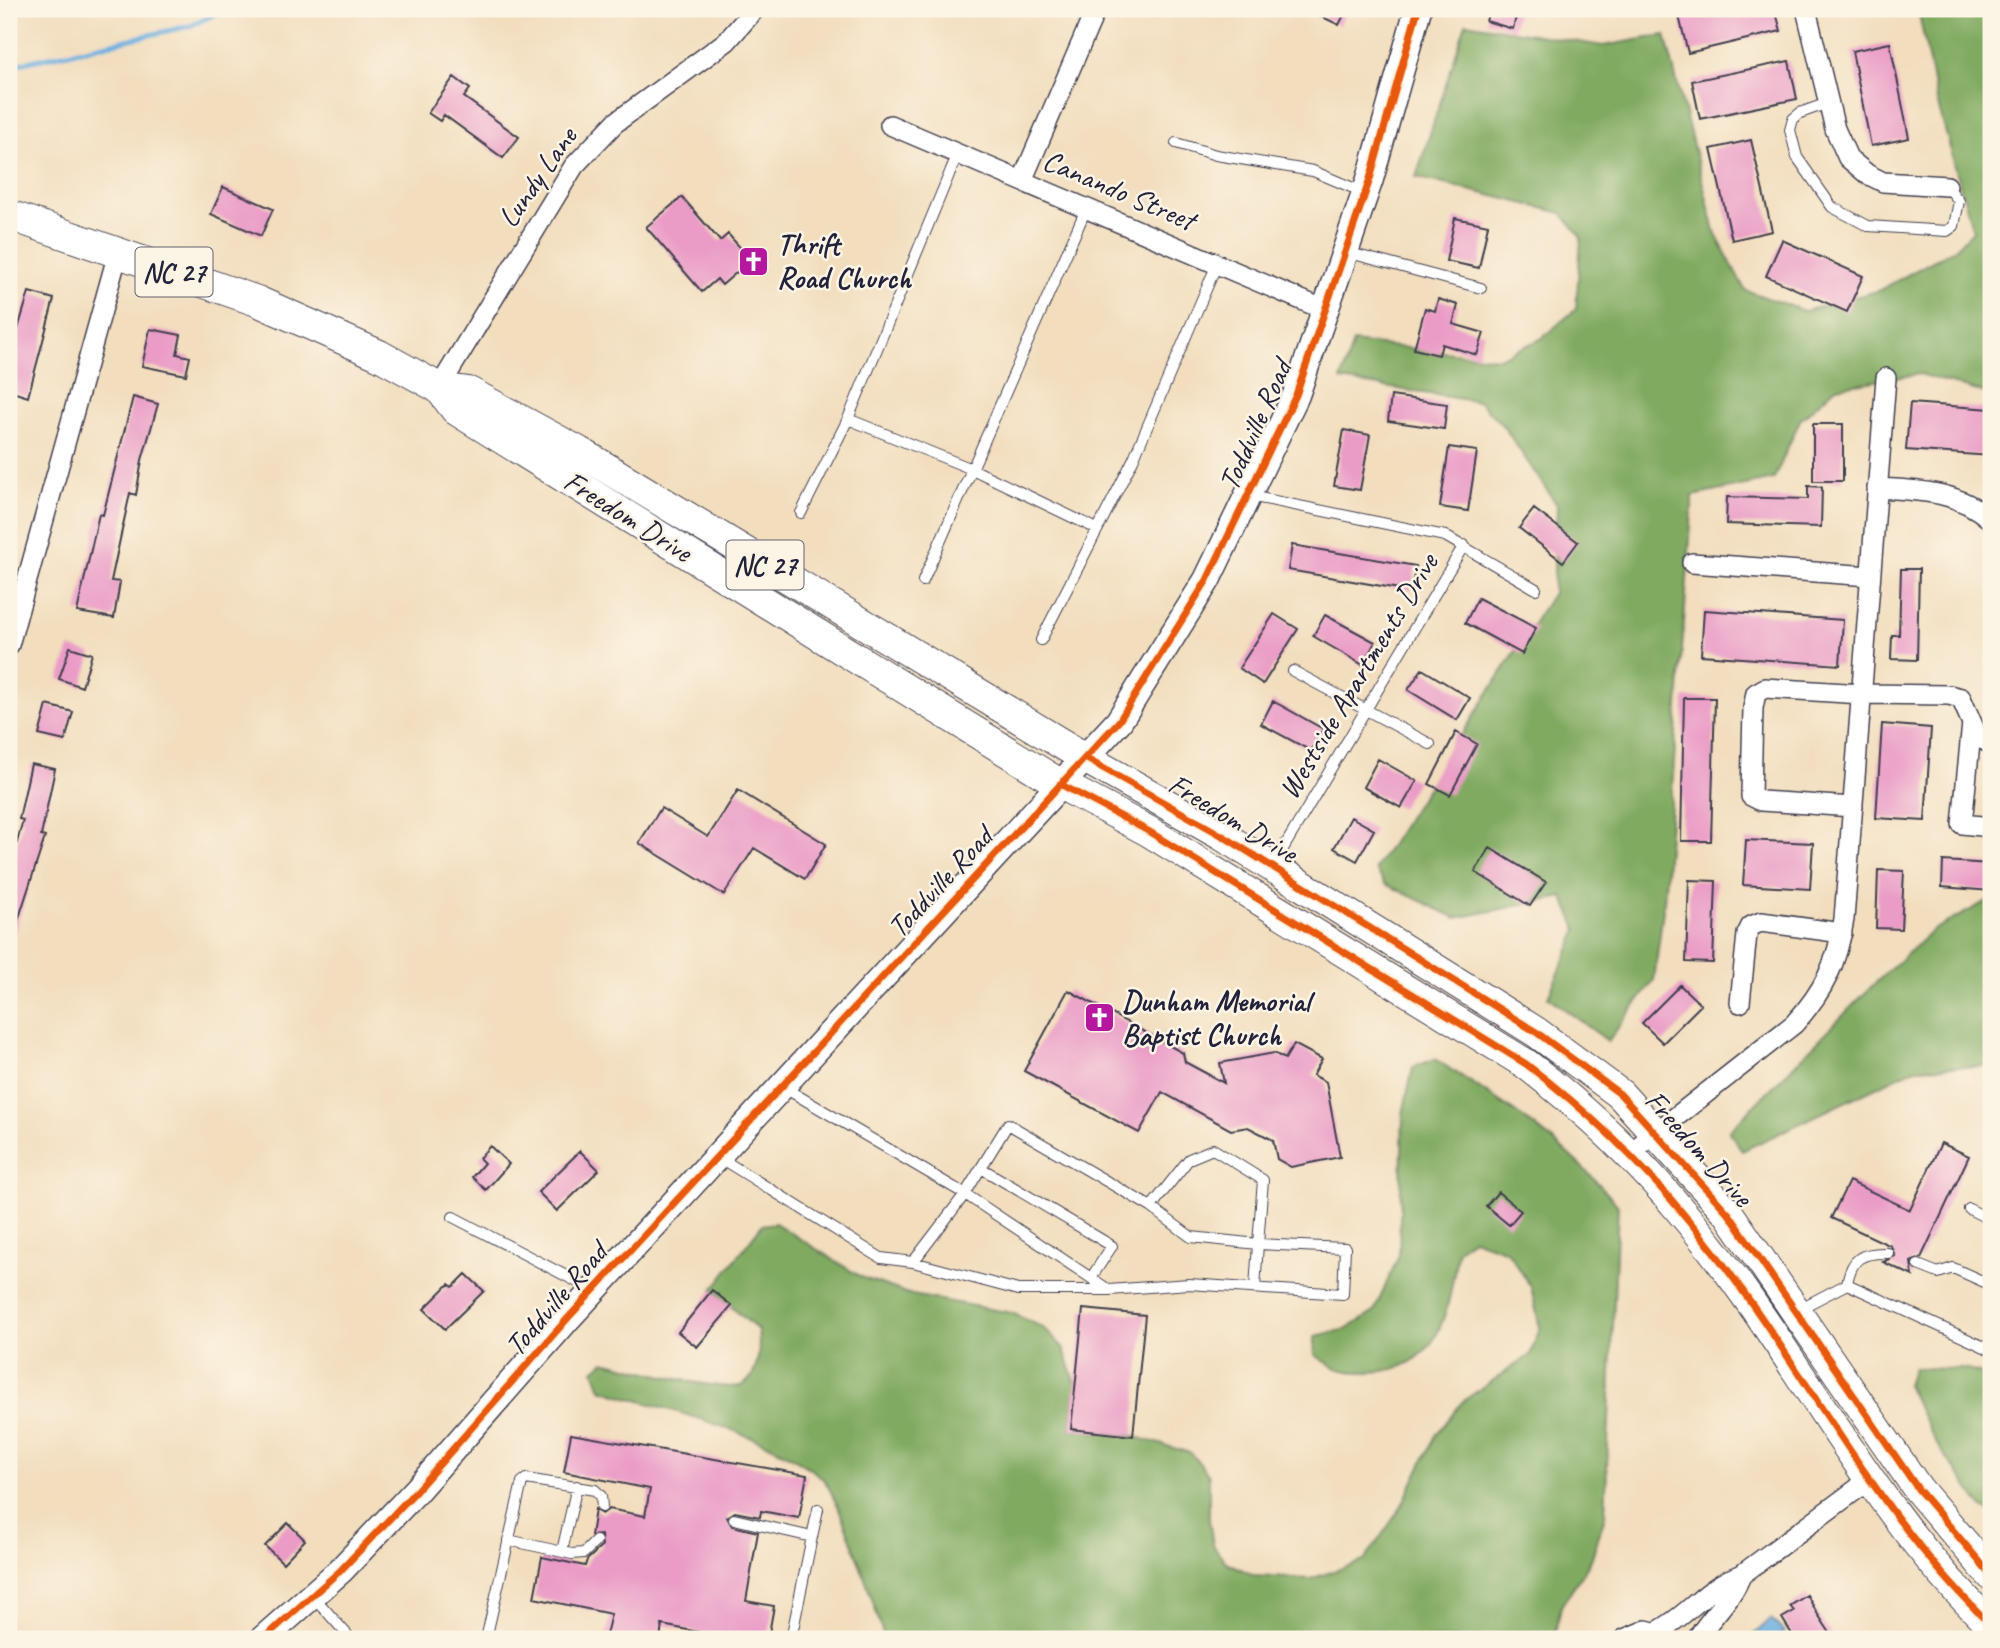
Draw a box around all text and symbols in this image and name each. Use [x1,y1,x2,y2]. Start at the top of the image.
street label: Lundy Lane [489,118,586,234]
street label: Canando Street [1037,141,1204,241]
place label: Thrift Road Church [777,225,912,297]
church icon: Thrift Road Church [737,244,771,278]
road number: NC 27 [136,247,212,296]
street label: Toddville Road [1210,350,1302,496]
street label: Freedom Drive [557,462,701,571]
road number: NC 27 [726,540,804,590]
street label: Westside Apartments Drive [1270,545,1447,806]
street label: Freedom Drive [1162,765,1306,873]
street label: Toddville Road [879,815,1004,945]
place label: Dunham Memorial Baptist Church [1122,982,1316,1054]
church icon: Dunham Memorial Baptist Church [1082,1001,1116,1035]
street label: Freedom Drive [1637,1082,1763,1216]
street label: Toddville Road [496,1231,618,1364]

